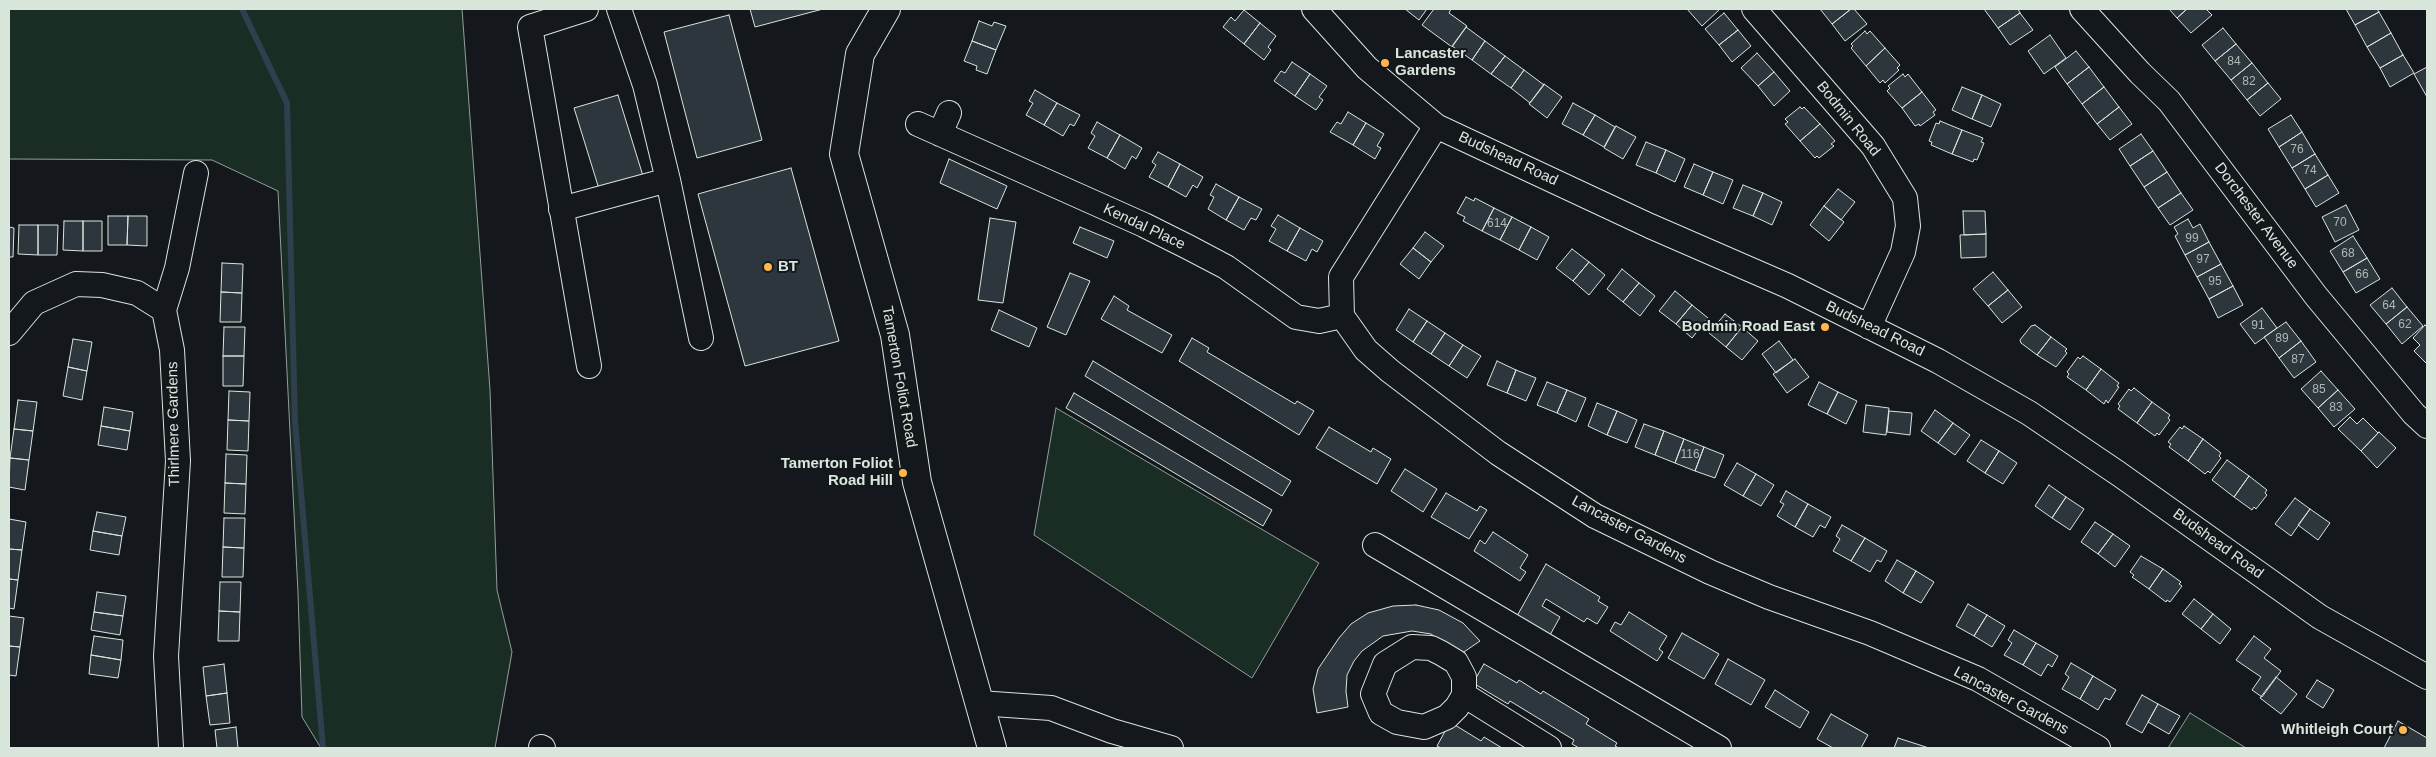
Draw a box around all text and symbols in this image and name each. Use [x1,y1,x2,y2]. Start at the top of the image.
place label: Lancaster Gardens [1395,45,1466,80]
house number: 84 [2227,55,2241,69]
marker: Lancaster Gardens [1379,57,1391,69]
house number: 82 [2242,75,2256,89]
street label: Bodmin Road [1812,78,1884,160]
street label: Budshead Road [1455,128,1561,190]
house number: 76 [2290,143,2304,157]
street label: Dorchester Avenue [2210,159,2302,273]
house number: 74 [2303,164,2317,178]
street label: Kendal Place [1100,200,1188,254]
house number: 70 [2333,216,2347,230]
house number: 614 [1487,217,1507,231]
house number: 99 [2185,232,2199,246]
house number: 68 [2341,247,2355,261]
house number: 97 [2196,253,2210,267]
place label: BT [778,258,798,276]
marker: BT [762,261,774,273]
house number: 66 [2355,268,2369,282]
house number: 95 [2208,275,2222,289]
street label: Budshead Road [1823,297,1927,361]
house number: 64 [2382,299,2396,313]
street label: Tamerton Foliot Road [878,305,920,449]
place label: Bodmin Road East [1682,318,1815,336]
house number: 62 [2398,318,2412,332]
house number: 91 [2251,319,2265,333]
marker: Bodmin Road East [1819,321,1831,333]
house number: 89 [2275,332,2289,346]
house number: 87 [2291,353,2305,367]
street label: Thirlmere Gardens [164,361,184,487]
house number: 85 [2312,383,2326,397]
house number: 83 [2329,401,2343,415]
house number: 116 [1680,448,1700,462]
place label: Tamerton Foliot Road Hill [781,455,893,490]
marker: Tamerton Foliot Road Hill [897,467,909,479]
street label: Lancaster Gardens [1568,492,1690,568]
street label: Budshead Road [2169,505,2267,583]
street label: Lancaster Gardens [1950,663,2072,739]
place label: Whitleigh Court [2281,721,2393,739]
marker: Whitleigh Court [2397,724,2409,736]

